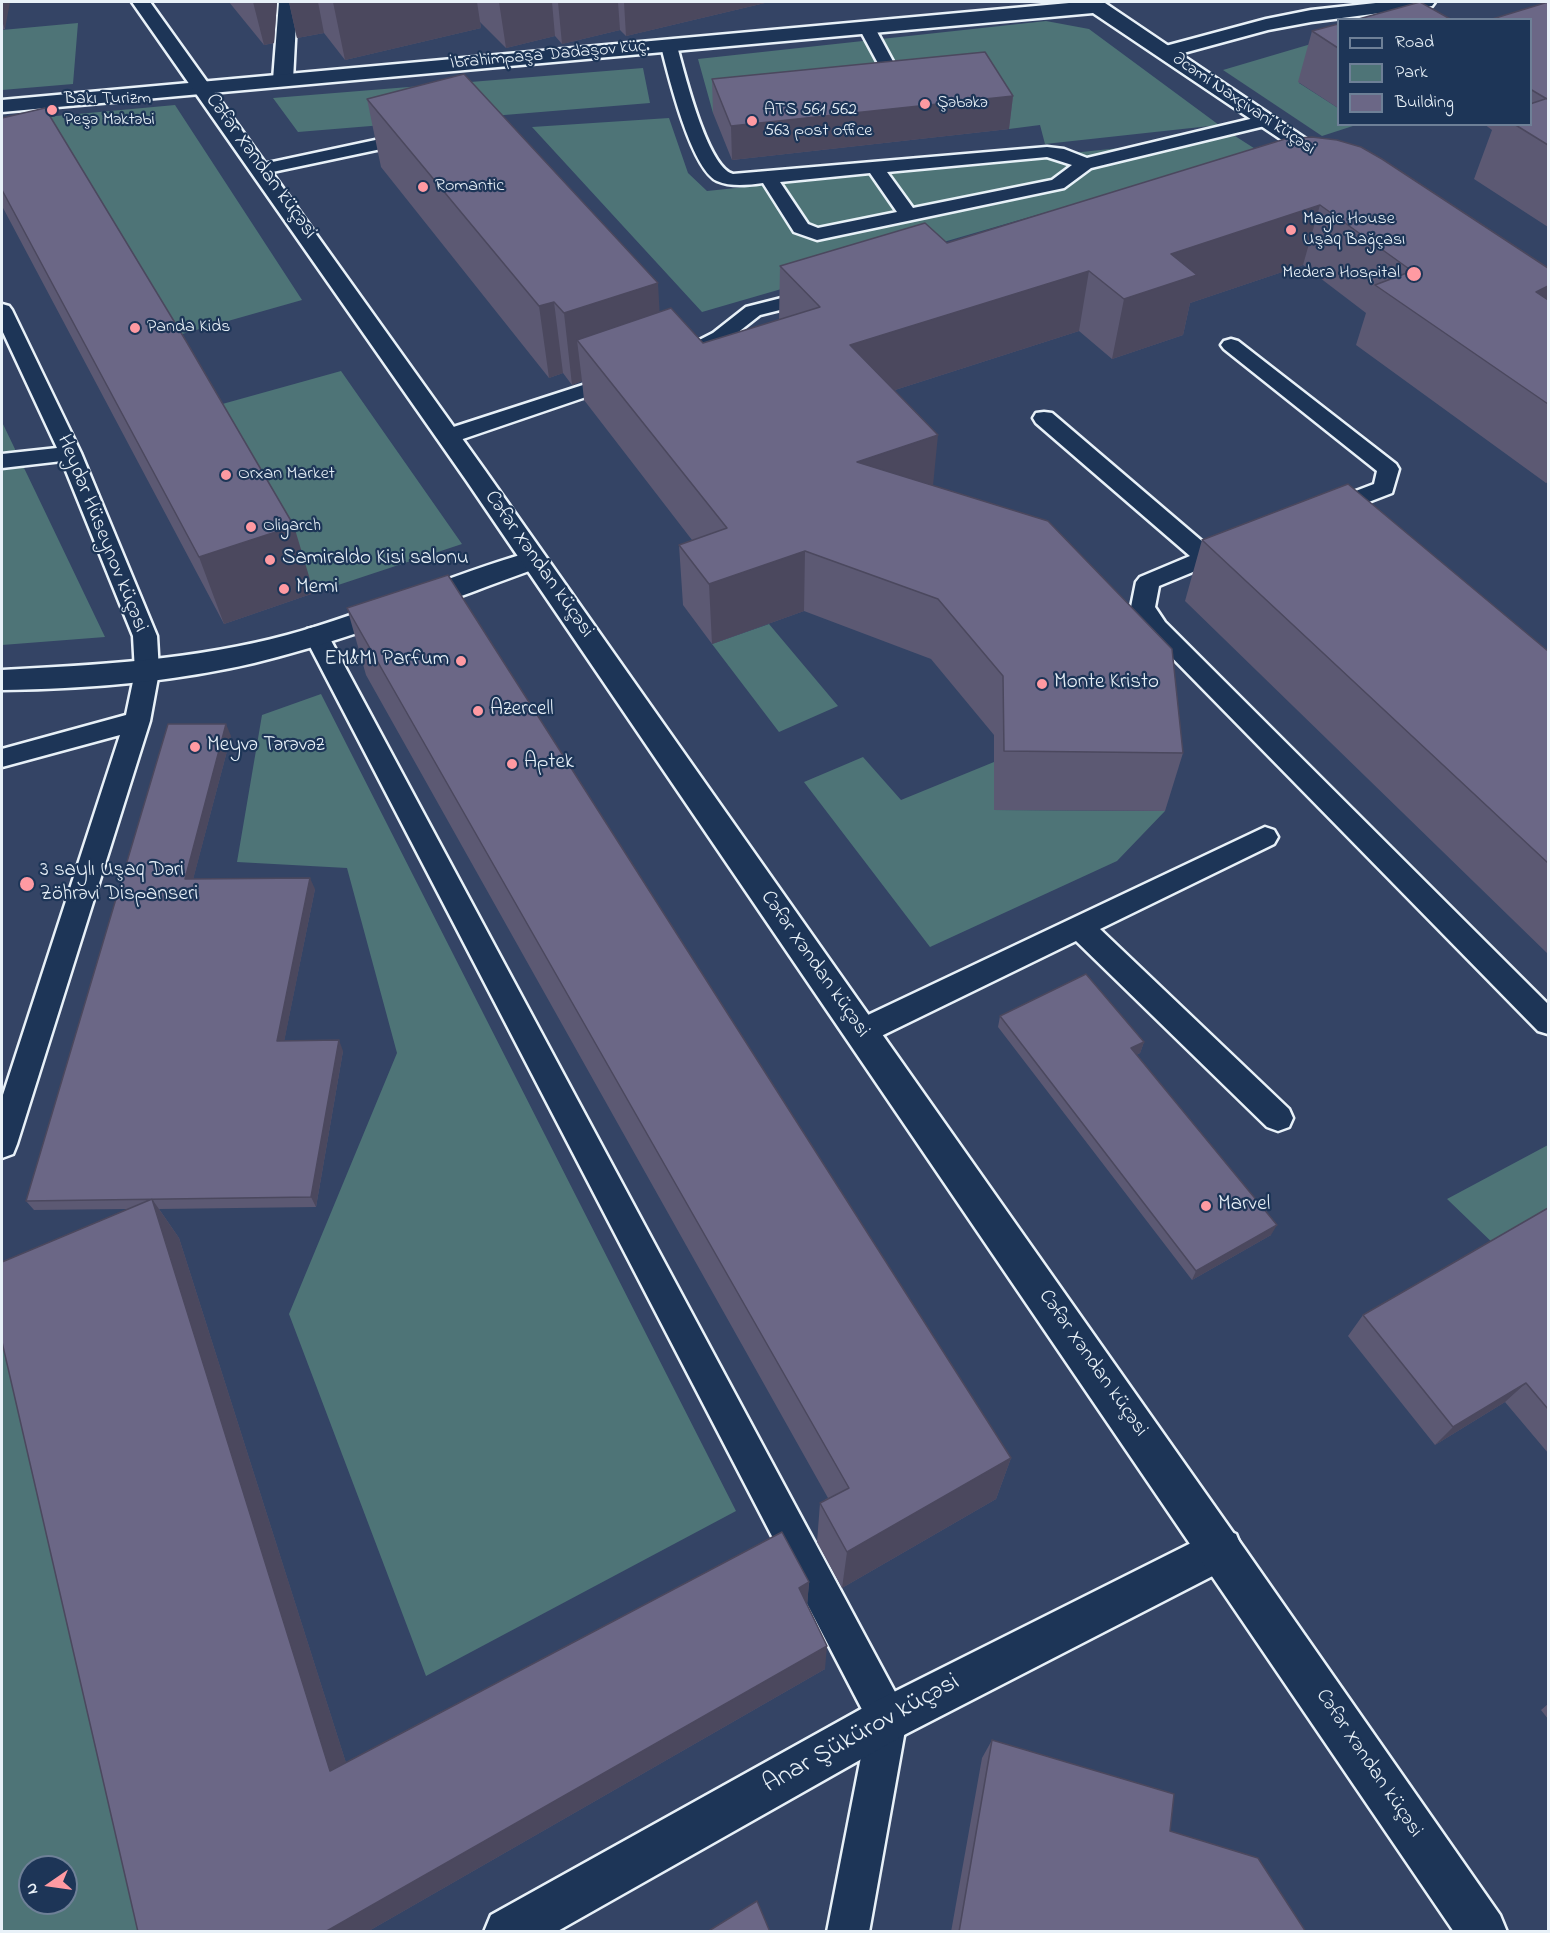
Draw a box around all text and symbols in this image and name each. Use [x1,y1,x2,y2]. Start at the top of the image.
legend [1337,18,1532,126]
text: Road [1395,30,1434,56]
street label: İbrahimpaşa Dadaşov küç. [449,37,651,75]
street label: Əcəmi Naxçivani küçəsi [1167,49,1319,161]
text: Park [1395,60,1428,86]
place label: Bakı Turizm Peşə Məktəbi [64,89,155,132]
street label: Cəfər Xəndan küçəsi [199,89,321,245]
text: Building [1395,90,1454,116]
place label: Şəbəkə [937,93,988,115]
marker: Şəbəkə [918,97,932,111]
place label: ATS 561 562 563 post office [764,100,872,142]
marker: Bakı Turizm Peşə Məktəbi [45,103,59,117]
marker: ATS 561 562 563 post office [745,114,759,128]
place label: Romantic [435,176,504,198]
marker: Romantic [416,180,430,194]
place label: Magic House Uşaq Bağçası [1303,209,1405,252]
marker: Magic House Uşaq Bağçası [1284,223,1298,237]
place label: Medera Hospital [1282,263,1400,285]
marker: Medera Hospital [1405,265,1423,283]
place label: Panda Kids [147,317,231,339]
marker: Panda Kids [128,321,142,335]
street label: Heydər Hüseynov küçəsi [50,432,152,636]
place label: Orxan Market [238,464,335,486]
marker: Orxan Market [219,468,233,482]
street label: Cəfər Xəndan küçəsi [478,487,598,643]
place label: Oligarch [263,516,321,538]
marker: Oligarch [244,520,258,534]
place label: Samiraldo Kisi salonu [282,547,469,573]
marker: Samiraldo Kisi salonu [263,553,277,567]
place label: Memi [296,576,338,602]
marker: Memi [277,582,291,596]
place label: EM&MI Parfum [324,648,449,674]
marker: EM&MI Parfum [454,654,468,668]
place label: Monte Kristo [1054,671,1159,697]
marker: Monte Kristo [1035,677,1049,691]
place label: Azercell [490,698,553,724]
marker: Azercell [471,704,485,718]
place label: Meyvə Tərəvəz [207,734,325,760]
marker: Meyvə Tərəvəz [188,740,202,754]
place label: Aptek [524,751,574,777]
marker: Aptek [505,757,519,771]
place label: 3 saylı Uşaq Dəri Zöhrəvi Dispanseri [40,859,198,909]
marker: 3 saylı Uşaq Dəri Zöhrəvi Dispanseri [18,875,36,893]
street label: Cəfər Xəndan küçəsi [754,887,874,1043]
place label: Marvel [1218,1193,1270,1219]
marker: Marvel [1199,1199,1213,1213]
street label: Cəfər Xəndan küçəsi [1032,1286,1152,1442]
street label: Anar Şükürov küçəsi [758,1668,966,1802]
street label: Cəfər Xəndan küçəsi [1309,1685,1427,1843]
north arrow [18,1855,78,1915]
text: N [20,1881,45,1897]

